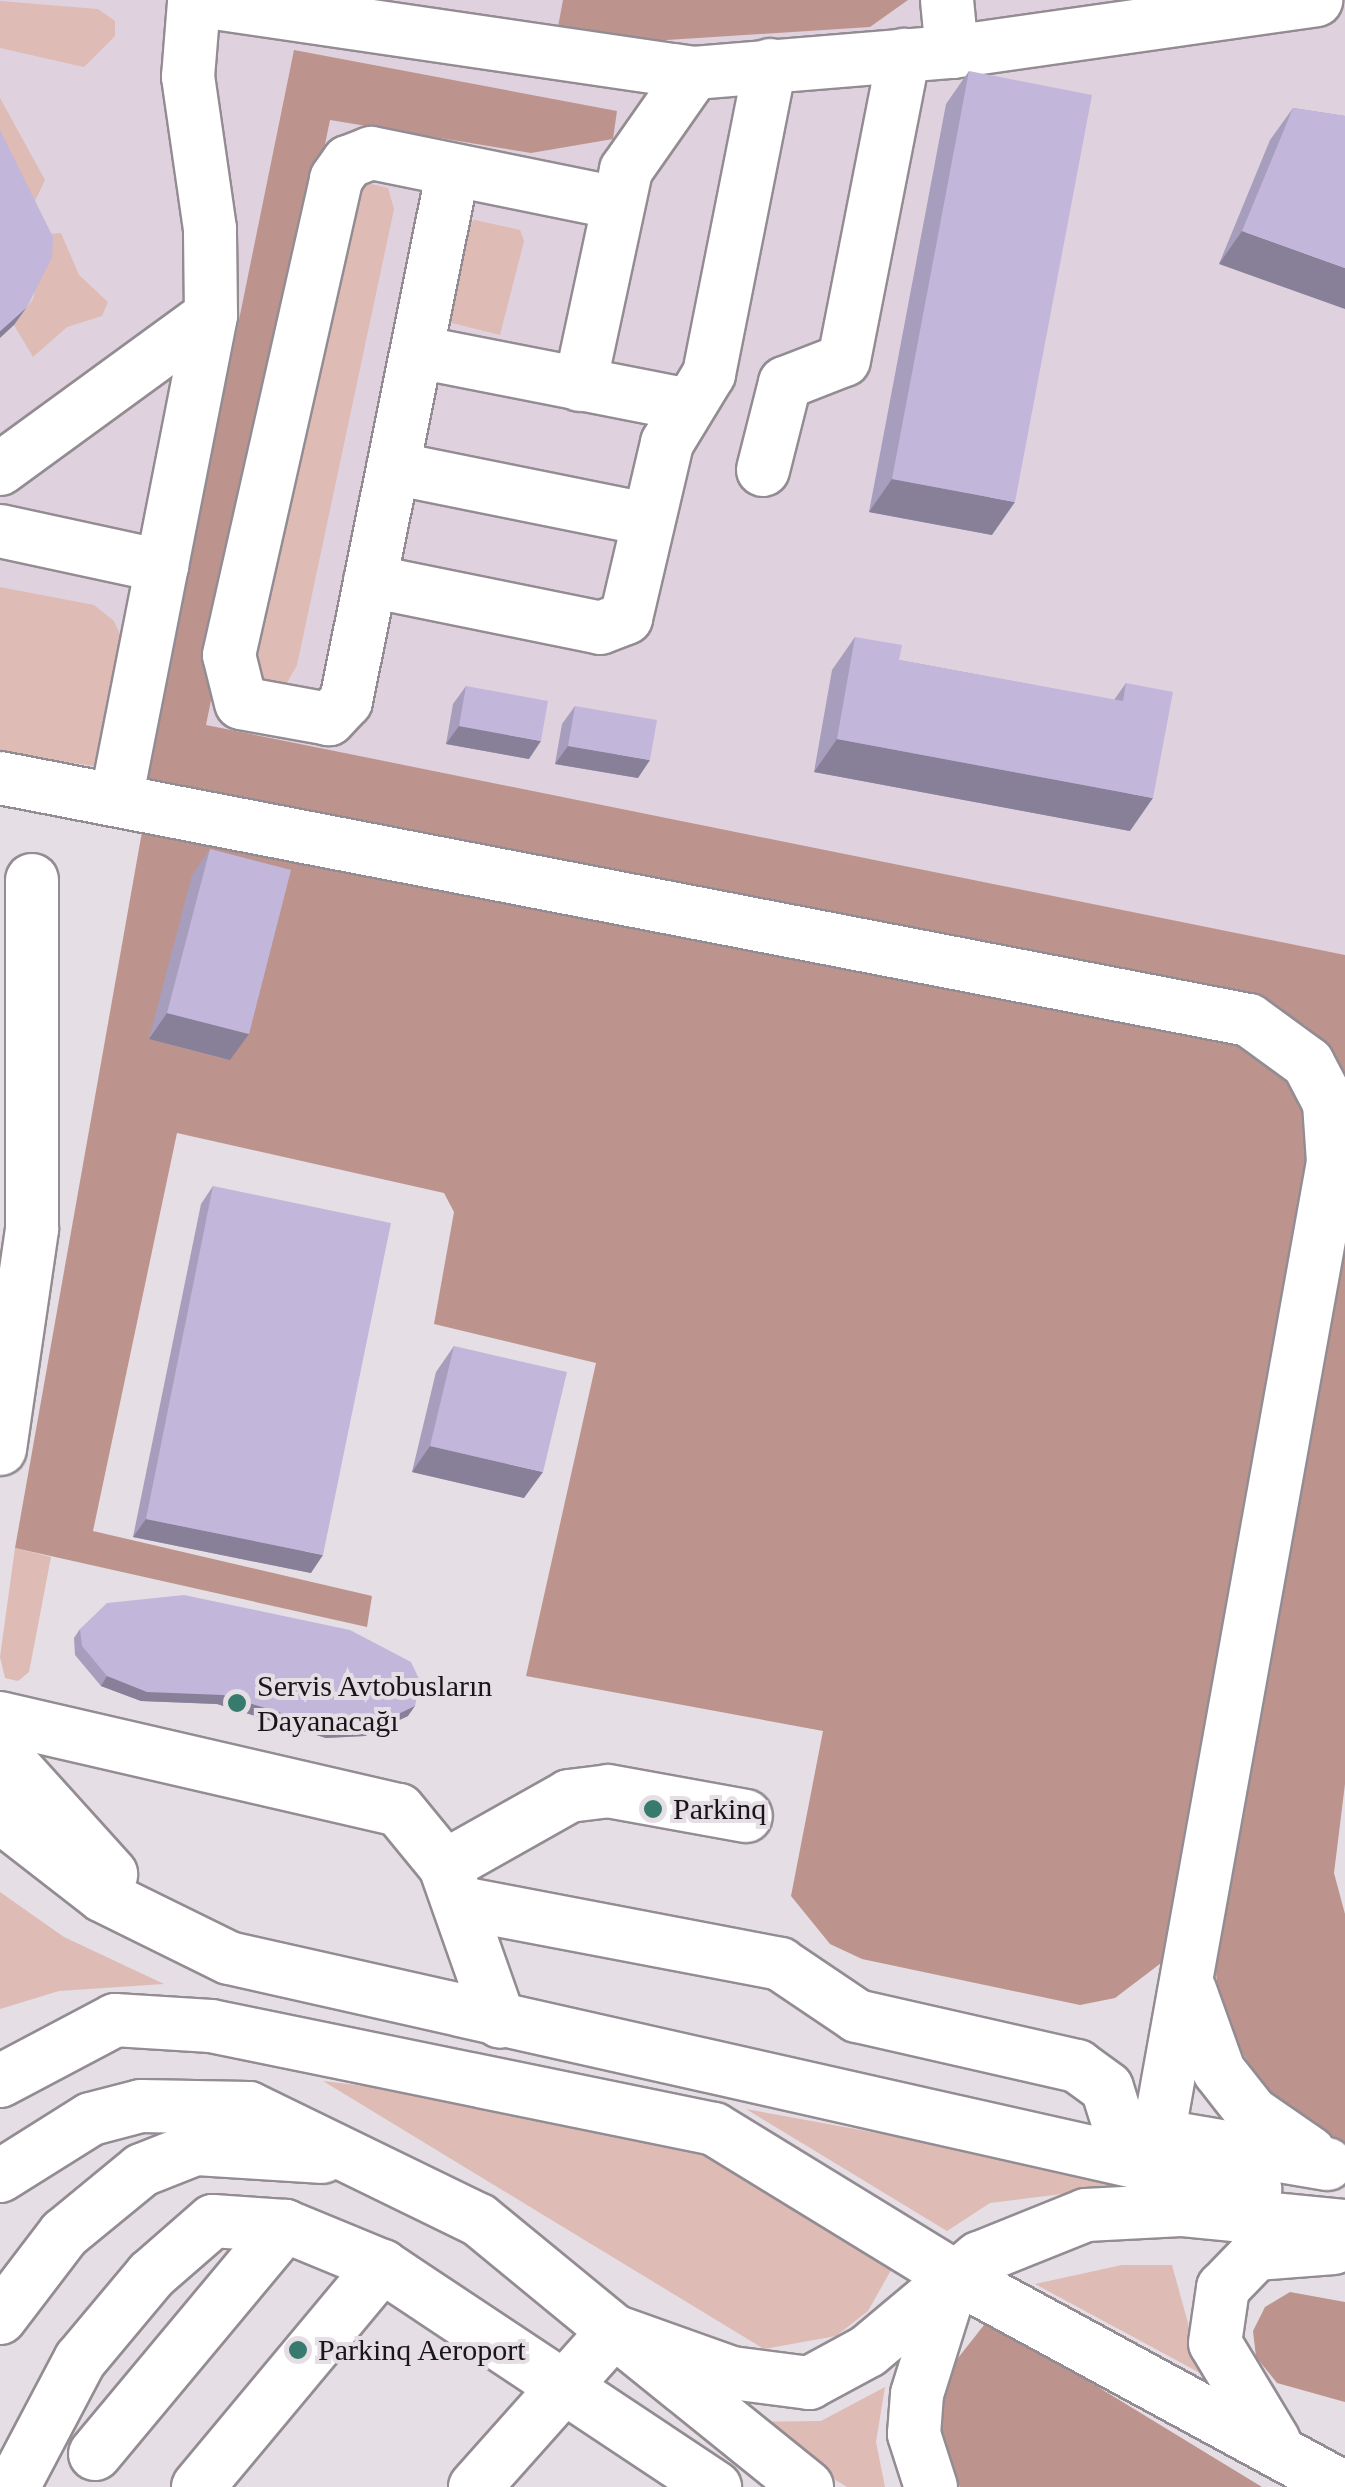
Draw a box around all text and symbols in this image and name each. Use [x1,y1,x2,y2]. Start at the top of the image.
place label: Servis Avtobusların Dayanacağı [257,1668,494,1738]
marker: Servis Avtobusların Dayanacağı [226,1692,248,1714]
place label: Parkinq [673,1791,766,1827]
marker: Parkinq [642,1798,664,1820]
place label: Parkinq Aeroport [318,2332,527,2368]
marker: Parkinq Aeroport [287,2339,309,2361]

